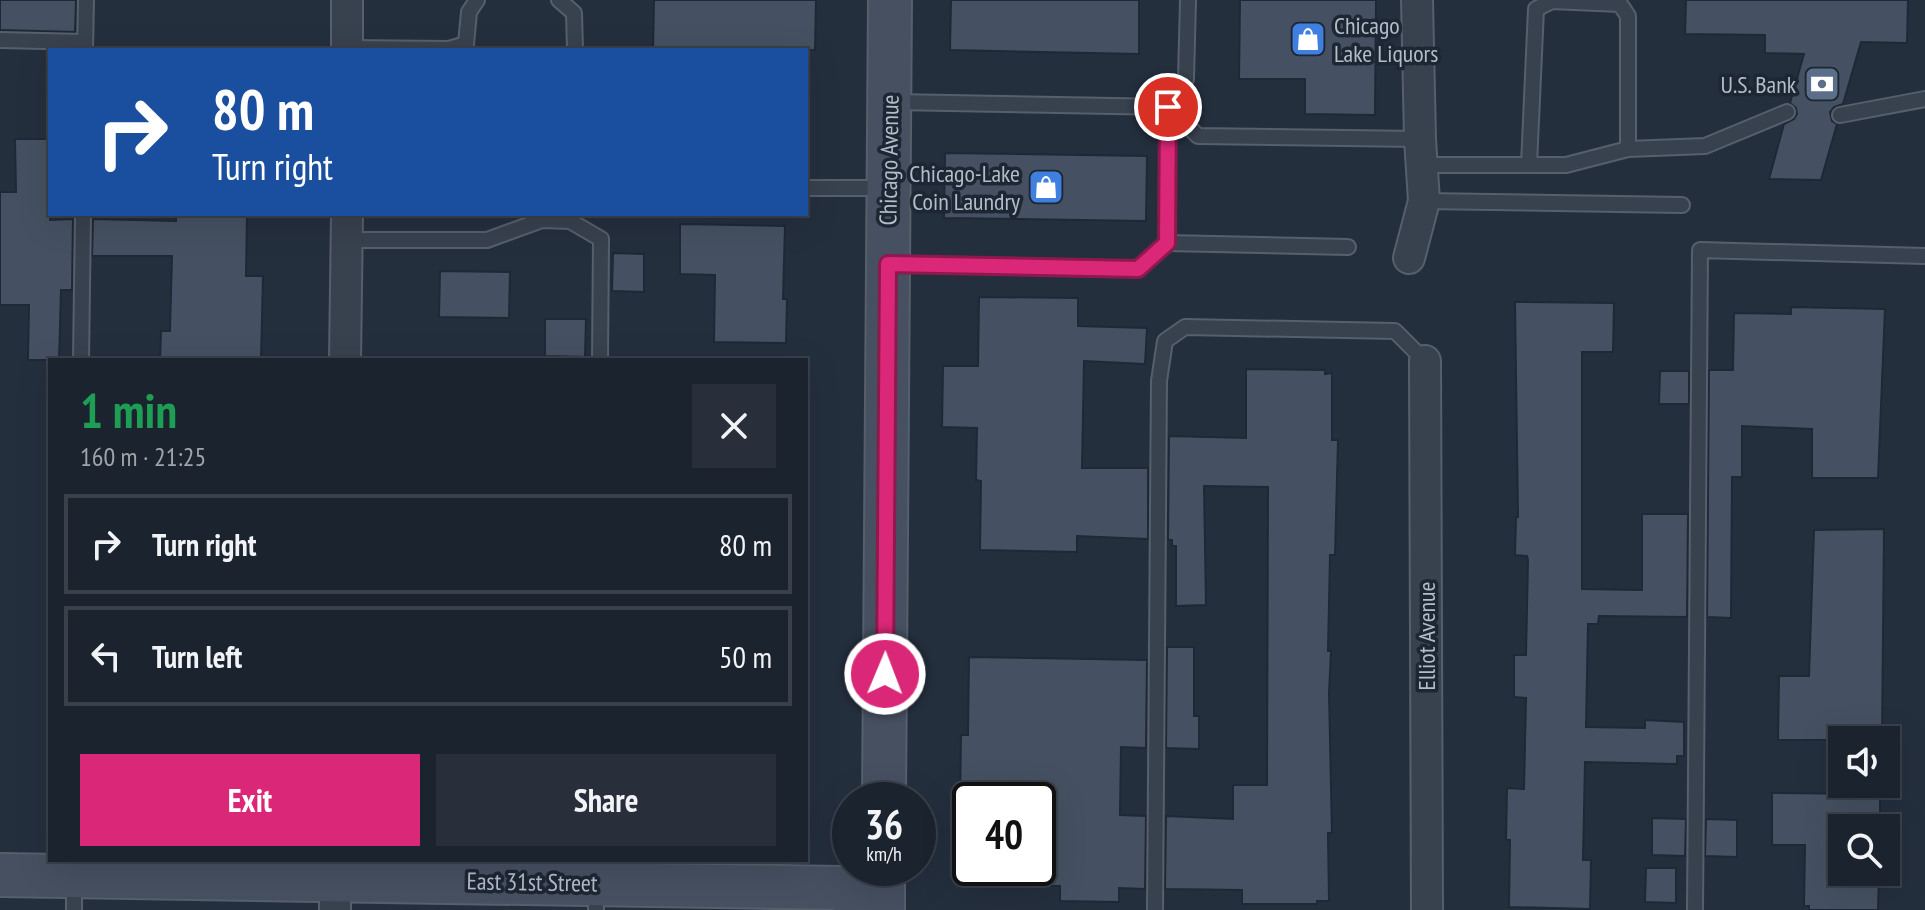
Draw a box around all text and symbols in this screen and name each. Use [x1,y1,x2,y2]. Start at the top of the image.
place label: Chicago Lake Liquors [1334,10,1438,69]
shop icon: Chicago Lake Liquors [1289,20,1327,58]
bank icon: U.S. Bank [1803,65,1841,103]
place label: U.S. Bank [1720,69,1797,100]
text: 80 m [212,73,314,145]
pin [1134,73,1202,141]
icon: right [80,80,184,184]
icon: arrive [1146,85,1190,129]
street label: Chicago Avenue [872,94,906,226]
text: Turn right [212,143,333,190]
place label: Chicago-Lake Coin Laundry [909,158,1020,217]
shop icon: Chicago-Lake Coin Laundry [1027,168,1065,206]
text: 1 min [80,379,177,441]
button: close [692,384,776,468]
text: 160 m · 21:25 [80,440,206,473]
icon: right [84,522,128,566]
text: Turn right [152,525,256,564]
text: 80 m [719,525,772,564]
street label: Elliot Avenue [1411,582,1442,690]
position arrow [843,632,927,716]
icon: left [84,634,128,678]
text: Turn left [152,637,242,676]
text: 50 m [719,637,772,676]
map controls [1828,726,1900,886]
button: sound [1828,726,1900,798]
button: Exit [80,754,420,846]
button: Share [436,754,776,846]
speed limit sign: 40 [952,782,1056,886]
text: 36 [865,798,903,850]
button: search [1828,814,1900,886]
text: km/h [866,841,902,867]
street label: East 31st Street [466,865,598,899]

